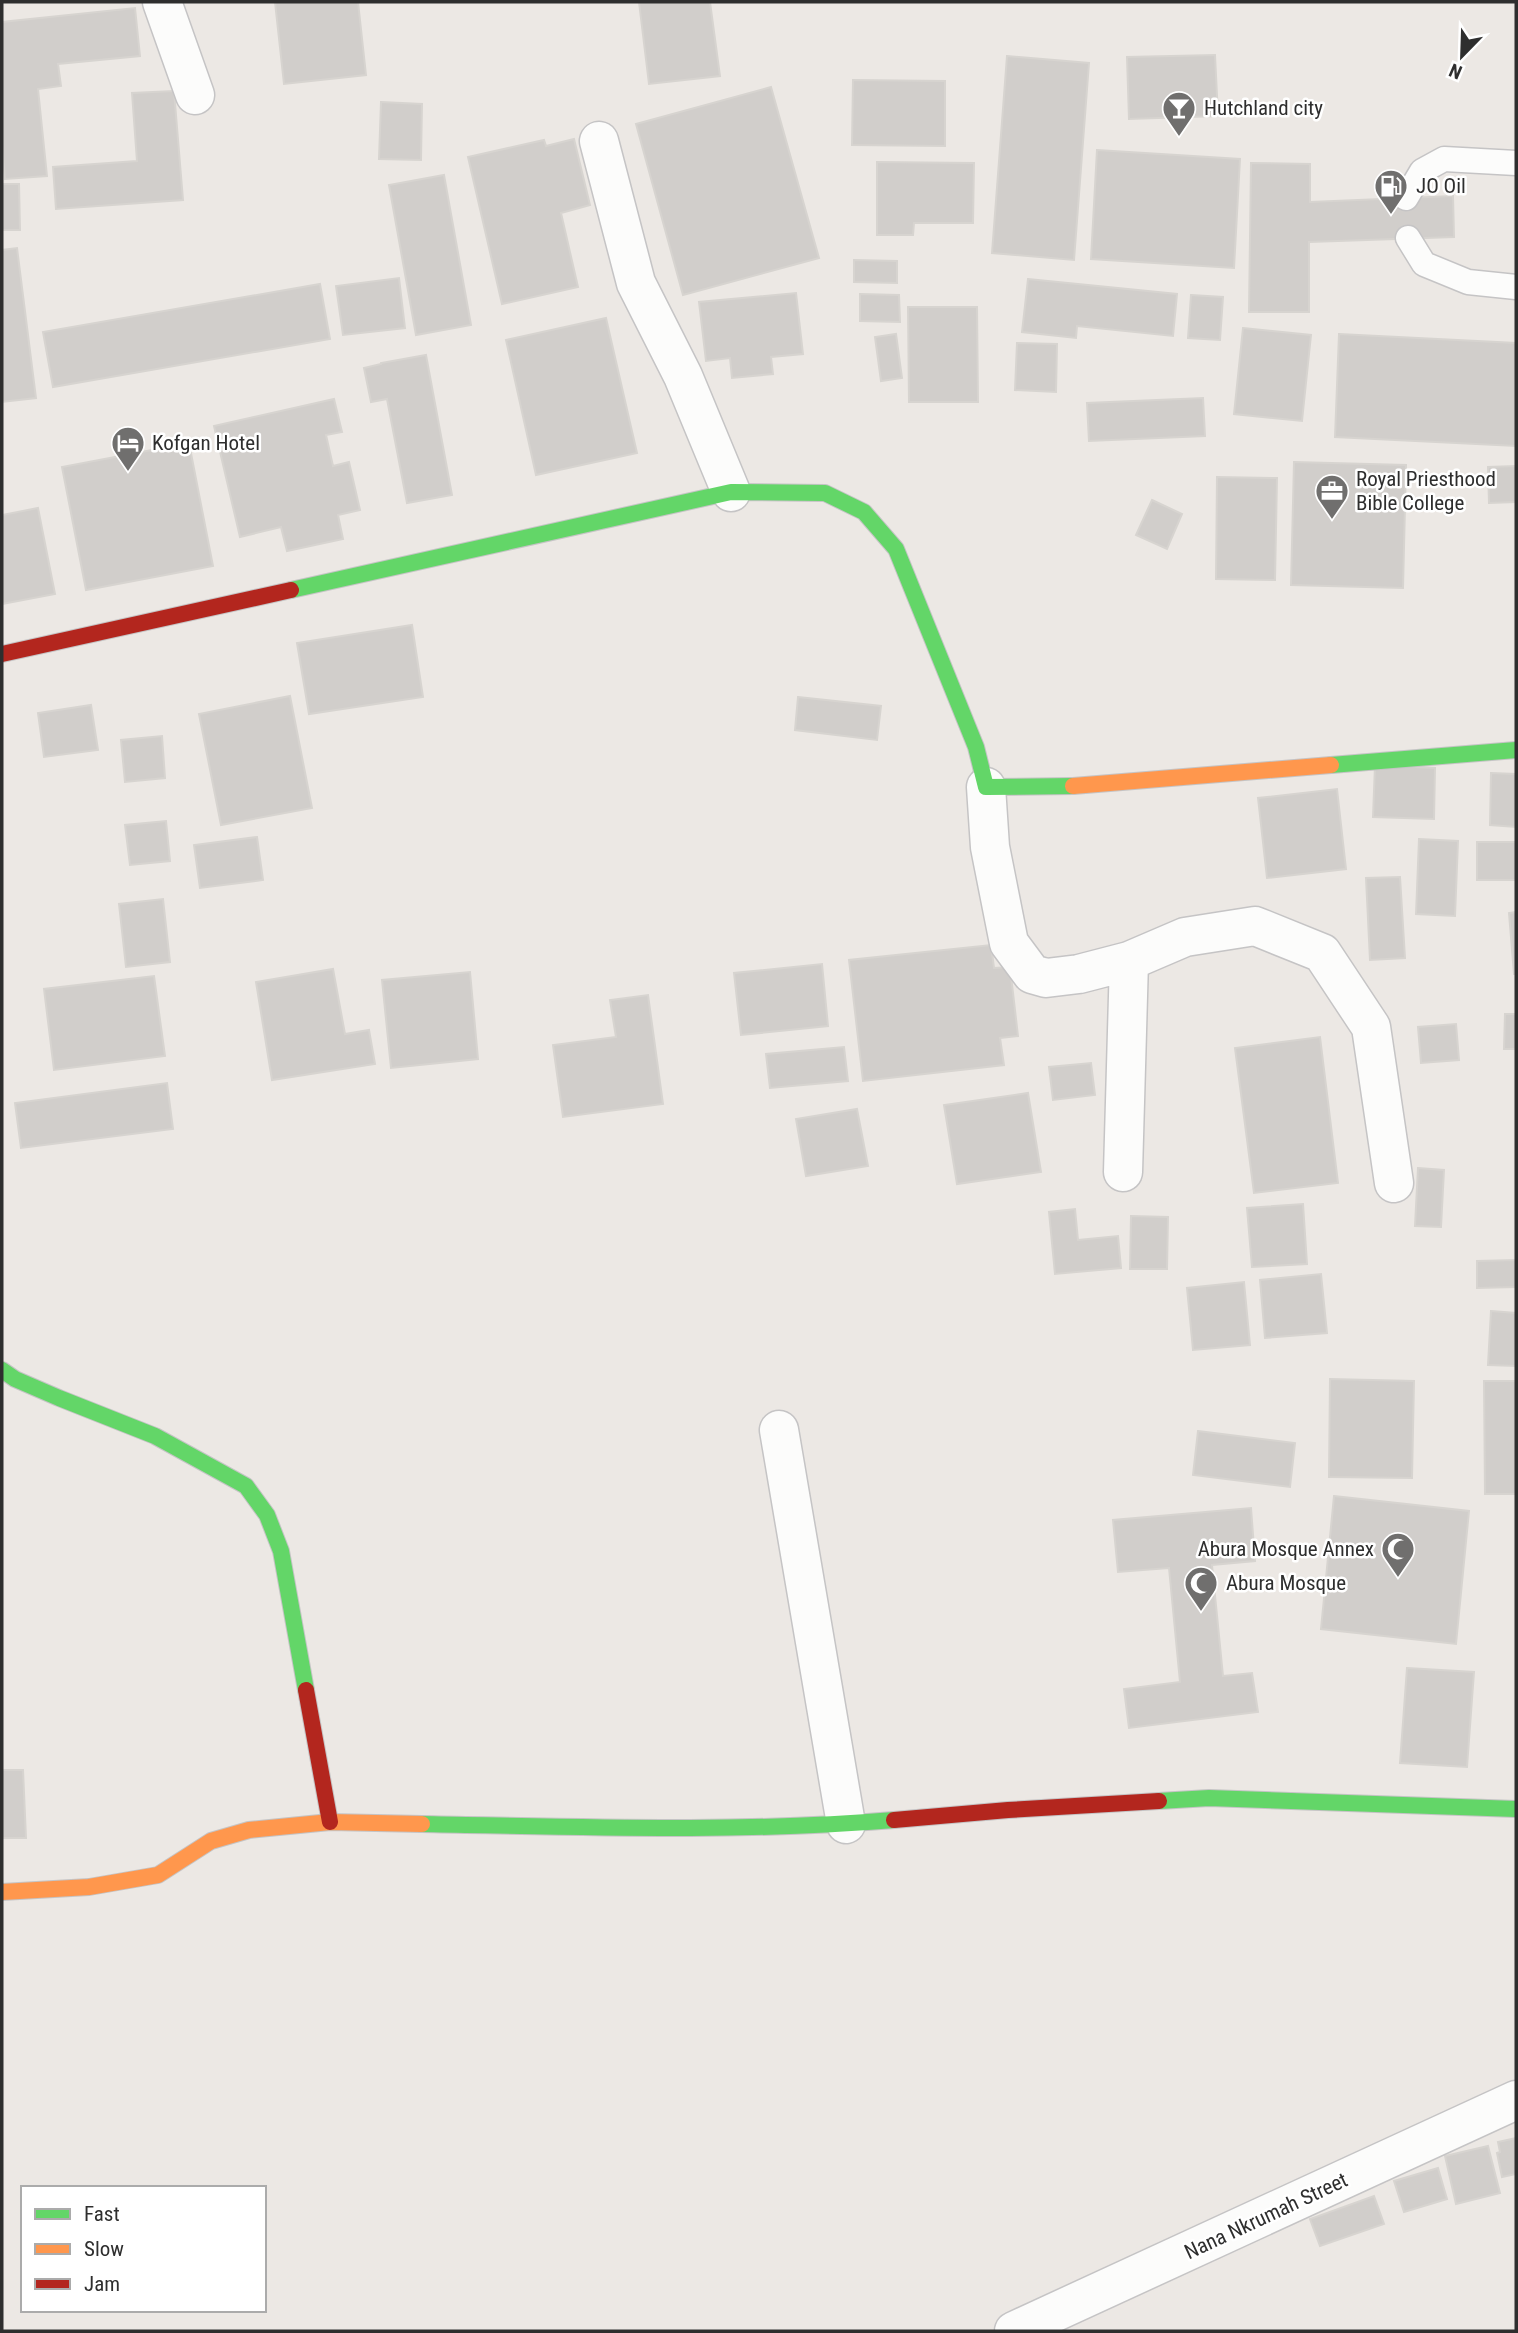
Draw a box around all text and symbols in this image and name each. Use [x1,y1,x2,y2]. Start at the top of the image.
north arrow [1427,21,1497,91]
text: N [1446,58,1465,84]
bar icon: Hutchland city [1160,89,1198,138]
place label: Hutchland city [1204,96,1323,120]
fuel station icon: JO Oil [1372,167,1410,216]
place label: JO Oil [1416,174,1466,198]
hotel icon: Kofgan Hotel [109,424,147,473]
place label: Kofgan Hotel [152,431,260,455]
place label: Royal Priesthood Bible College [1356,467,1496,515]
office icon: Royal Priesthood Bible College [1313,472,1351,521]
mosque icon: Abura Mosque Annex [1379,1530,1417,1579]
place label: Abura Mosque Annex [1198,1537,1374,1561]
mosque icon: Abura Mosque [1182,1564,1220,1613]
place label: Abura Mosque [1226,1571,1346,1595]
street label: Nana Nkrumah Street [1181,2168,1351,2264]
legend [21,2186,266,2312]
text: Fast [84,2202,120,2226]
text: Slow [84,2237,124,2261]
text: Jam [84,2272,120,2296]

